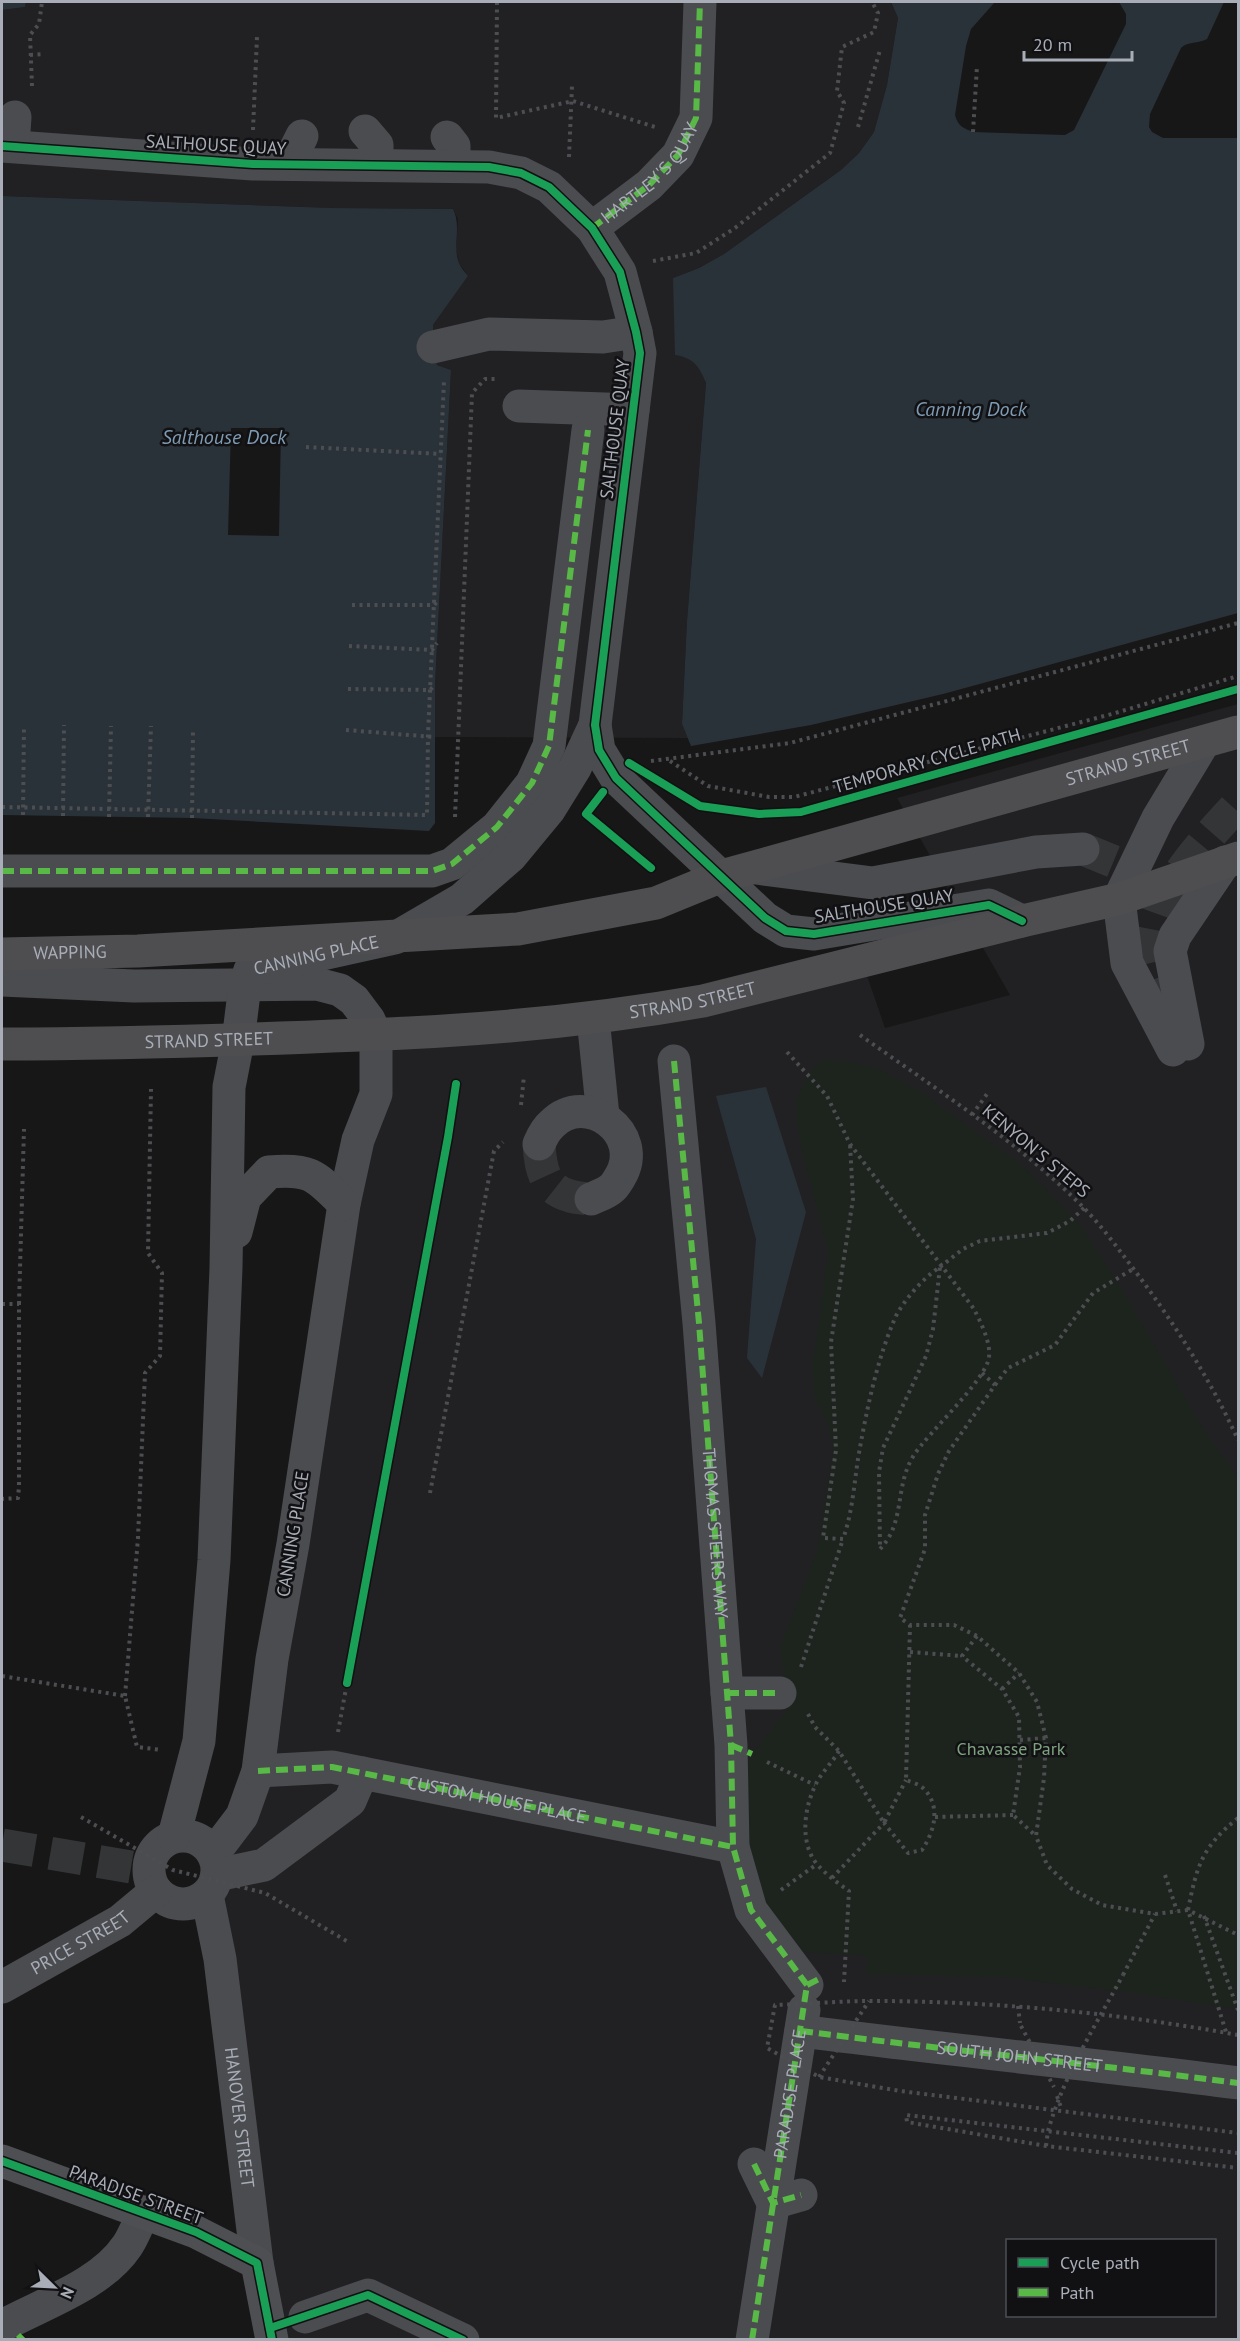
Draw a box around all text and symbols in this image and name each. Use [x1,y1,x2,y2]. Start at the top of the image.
scale bar [1024,24,1132,62]
text: 20 m [1033,33,1072,56]
street label: HARTLEY'S QUAY [596,119,703,228]
street label: SALTHOUSE QUAY [145,129,287,160]
street label: SALTHOUSE QUAY [595,358,634,500]
water label: Canning Dock [915,396,1028,422]
water label: Salthouse Dock [162,424,287,450]
street label: TEMPORARY CYCLE PATH [830,723,1023,798]
street label: STRAND STREET [1063,734,1193,791]
street label: SALTHOUSE QUAY [813,883,955,928]
street label: CANNING PLACE [251,930,381,980]
street label: WAPPING [33,940,107,964]
street label: STRAND STREET [628,976,758,1023]
street label: STRAND STREET [144,1026,274,1053]
street label: KENYON'S STEPS [978,1099,1095,1202]
street label: THOMAS STEERS WAY [698,1447,733,1619]
street label: CANNING PLACE [271,1469,314,1599]
park label: Chavasse Park [957,1737,1066,1760]
street label: CUSTOM HOUSE PLACE [405,1770,588,1828]
street label: PRICE STREET [27,1905,135,1980]
street label: PARADISE PLACE [768,2027,811,2160]
street label: SOUTH JOHN STREET [935,2036,1104,2077]
street label: HANOVER STREET [220,2046,260,2189]
street label: PARADISE STREET [66,2160,206,2229]
legend [1006,2239,1216,2317]
text: Cycle path [1060,2251,1140,2274]
north arrow [24,2257,84,2317]
text: Path [1060,2281,1094,2304]
text: N [56,2284,79,2302]

